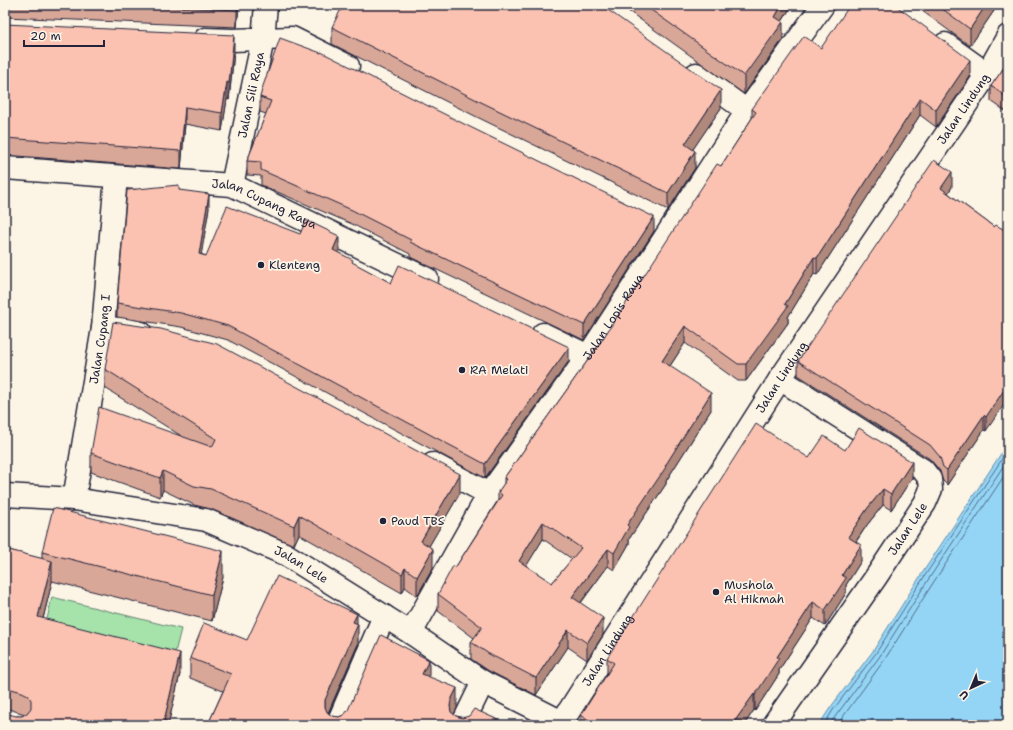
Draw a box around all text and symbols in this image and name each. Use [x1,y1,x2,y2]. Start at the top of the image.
scale bar [24,22,104,48]
text: 20 m [30,28,61,44]
street label: Jalan Sili Raya [234,50,268,140]
street label: Jalan Lindung [934,70,993,148]
street label: Jalan Cupang Raya [211,175,320,233]
place label: Klenteng [269,257,320,273]
marker: Klenteng [256,260,266,270]
street label: Jalan Lopis Raya [580,270,648,363]
street label: Jalan Cupang I [86,293,114,385]
street label: Jalan Lindung [752,338,811,416]
place label: RA Melati [470,362,528,378]
marker: RA Melati [457,365,467,375]
street label: Jalan Lele [885,499,931,558]
place label: Paud TBS [391,513,445,529]
marker: Paud TBS [378,516,388,526]
street label: Jalan Lele [272,542,331,587]
place label: Mushola Al Hikmah [724,577,784,607]
marker: Mushola Al Hikmah [711,587,721,597]
street label: Jalan Lindung [579,611,637,689]
north arrow [951,668,991,708]
text: U [956,687,972,703]

